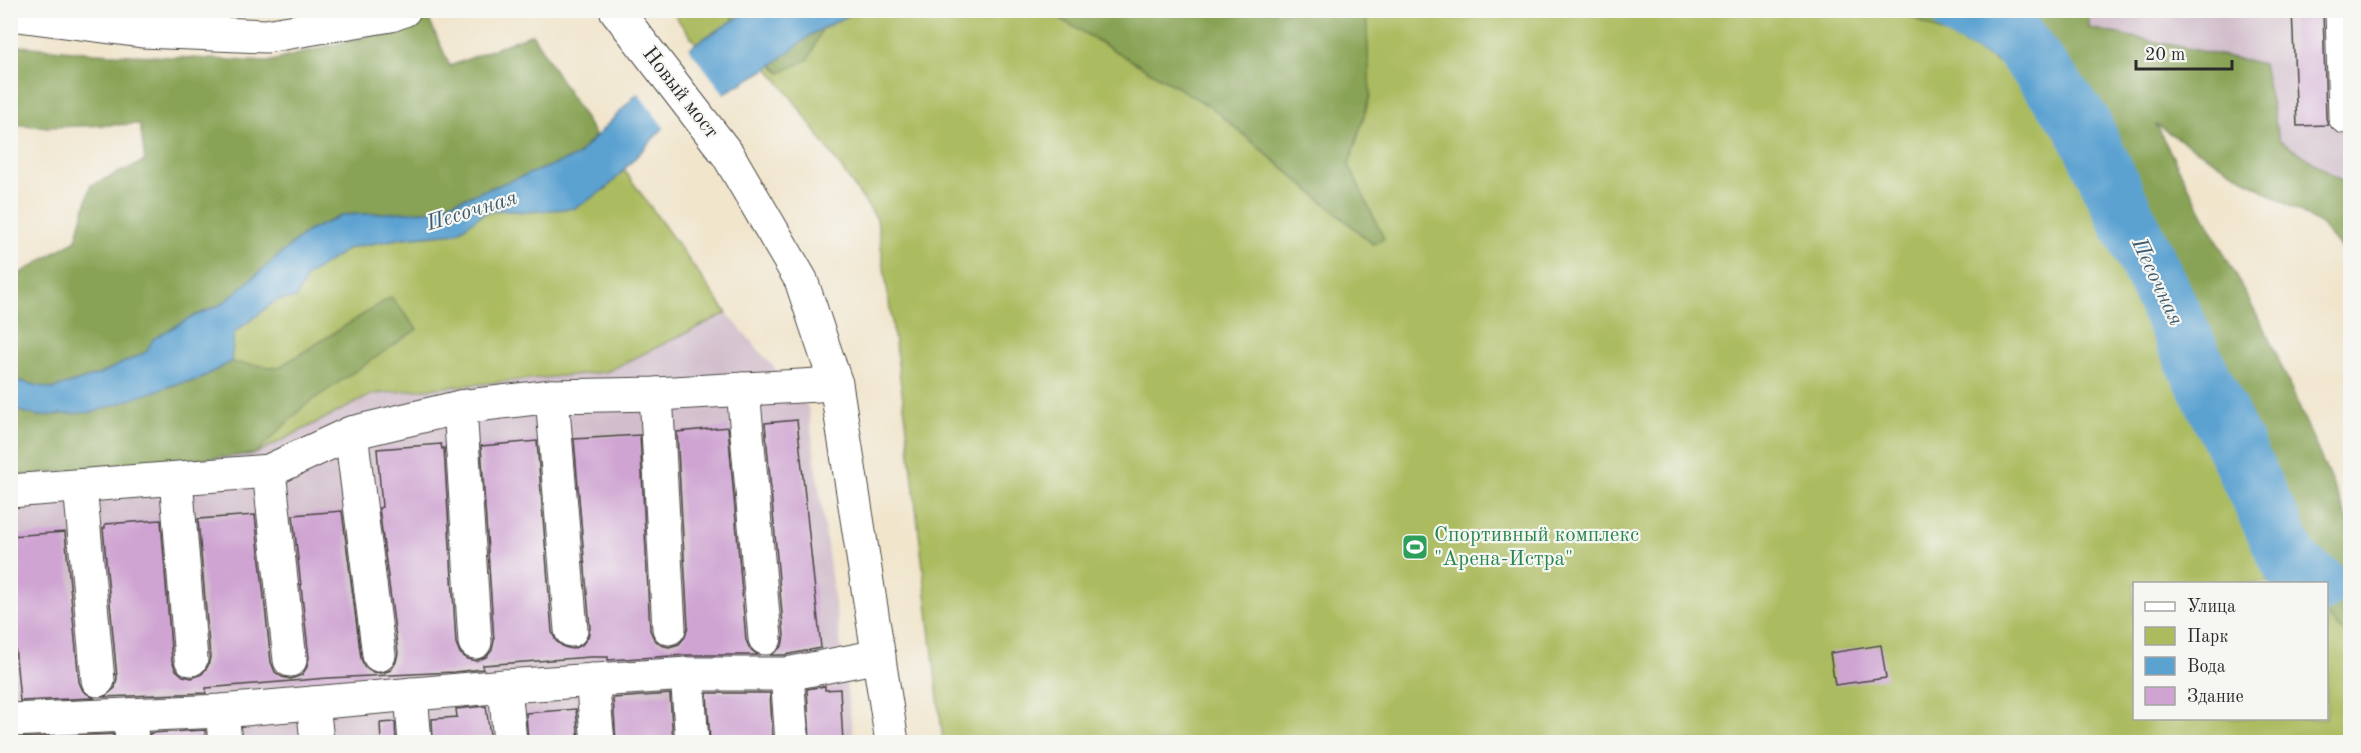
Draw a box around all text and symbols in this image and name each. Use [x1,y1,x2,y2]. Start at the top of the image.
scale bar [2136,33,2232,71]
street label: Новый мост [638,43,722,143]
text: 20 m [2145,46,2185,64]
water label: Песочная [423,187,520,236]
water label: Песочная [2127,234,2187,329]
place label: Спортивный комплекс "Арена-Истра" [1434,525,1639,570]
sports icon: Спортивный комплекс "Арена-Истра" [1400,532,1430,562]
legend [2133,582,2328,720]
text: Улица [2187,598,2236,616]
text: Парк [2187,628,2228,646]
text: Вода [2187,658,2226,676]
text: Здание [2187,688,2244,706]

